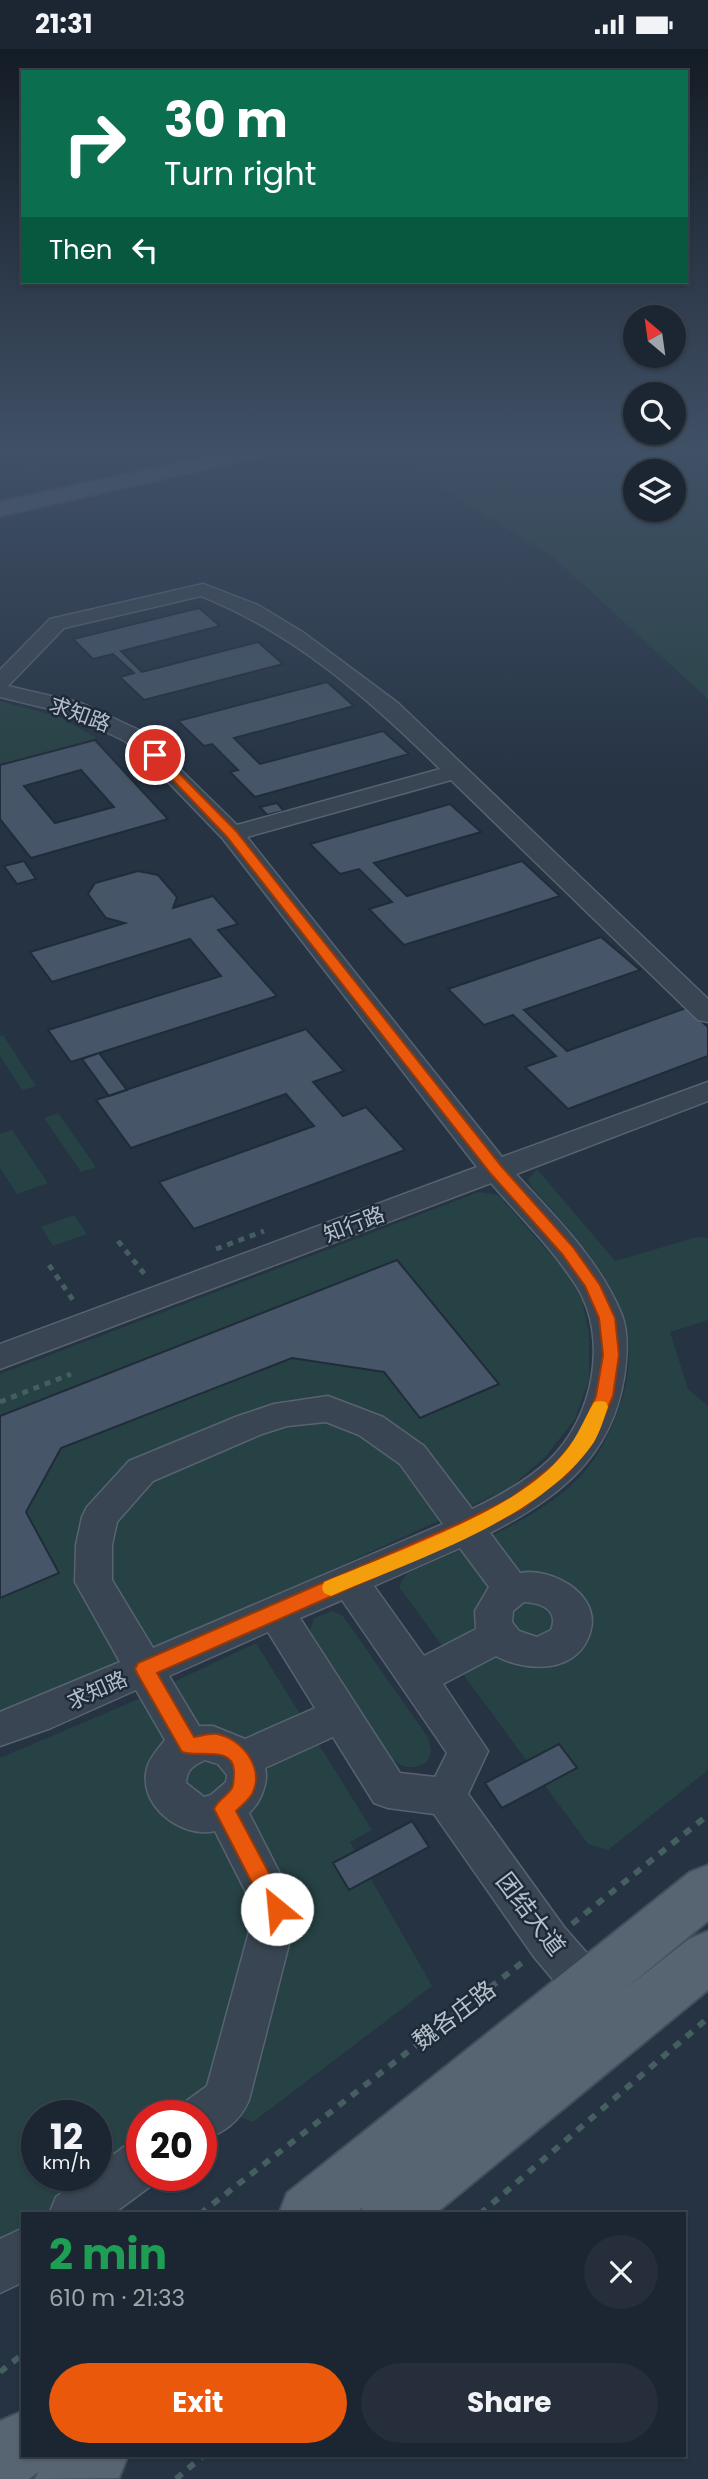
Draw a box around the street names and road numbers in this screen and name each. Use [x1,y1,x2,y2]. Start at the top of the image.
street label: 求知路 [45,690,115,738]
street label: 知行路 [319,1199,389,1249]
street label: 求知路 [62,1664,132,1716]
street label: 团结大道 [489,1866,573,1962]
street label: 魏各庄路 [406,1973,502,2057]

